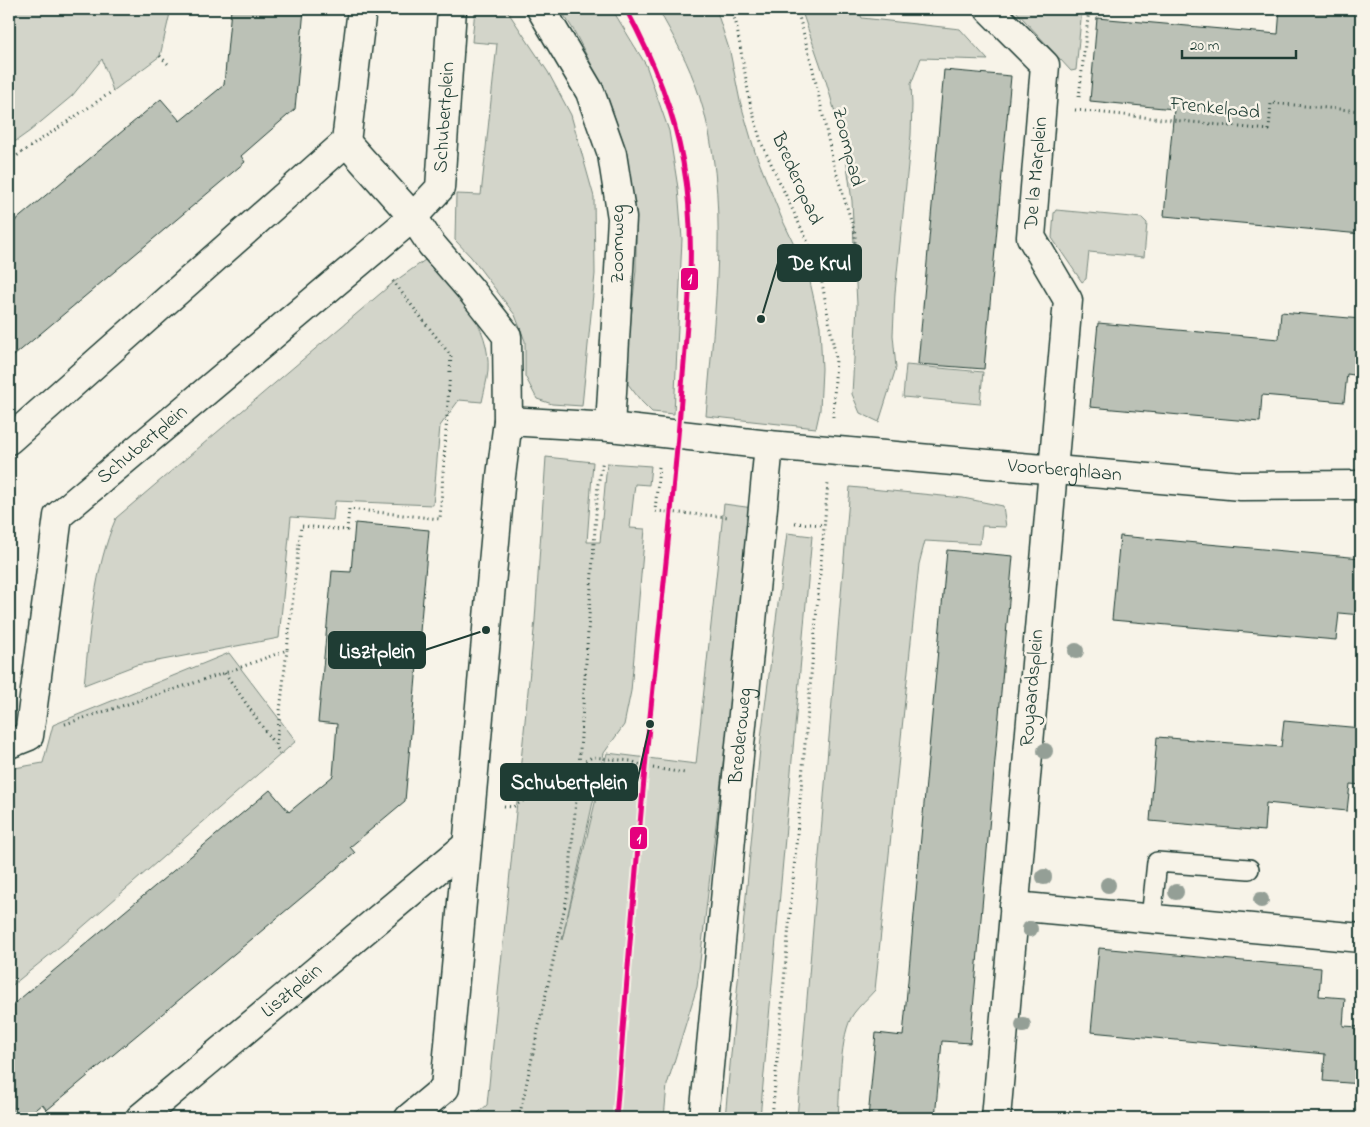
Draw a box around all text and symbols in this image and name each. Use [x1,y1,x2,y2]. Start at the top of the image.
scale bar [1182,28,1296,60]
text: 20 m [1190,35,1220,57]
street label: Schubertplein [427,61,463,174]
street label: Frenkelpad [1168,90,1261,128]
street label: Zoompad [823,104,871,190]
street label: De la Marplein [1018,115,1056,232]
street label: Brederopad [762,127,829,230]
street label: Zoomweg [604,205,634,283]
callout: De Krul [778,245,861,281]
text: De Krul [788,250,852,280]
line badge: 1 [680,267,699,291]
text: 1 [688,269,693,290]
street label: Schubertplein [91,398,195,492]
street label: Voorberghlaan [1005,451,1123,490]
street label: Royaardsplein [1013,628,1053,748]
callout: Lisztplein [329,632,425,668]
text: Lisztplein [339,638,415,668]
street label: Brederoweg [722,686,761,786]
callout: Schubertplein [501,764,637,800]
text: Schubertplein [511,769,627,799]
line badge: 1 [629,826,648,850]
text: 1 [637,829,642,850]
street label: Lisztplein [255,957,329,1025]

